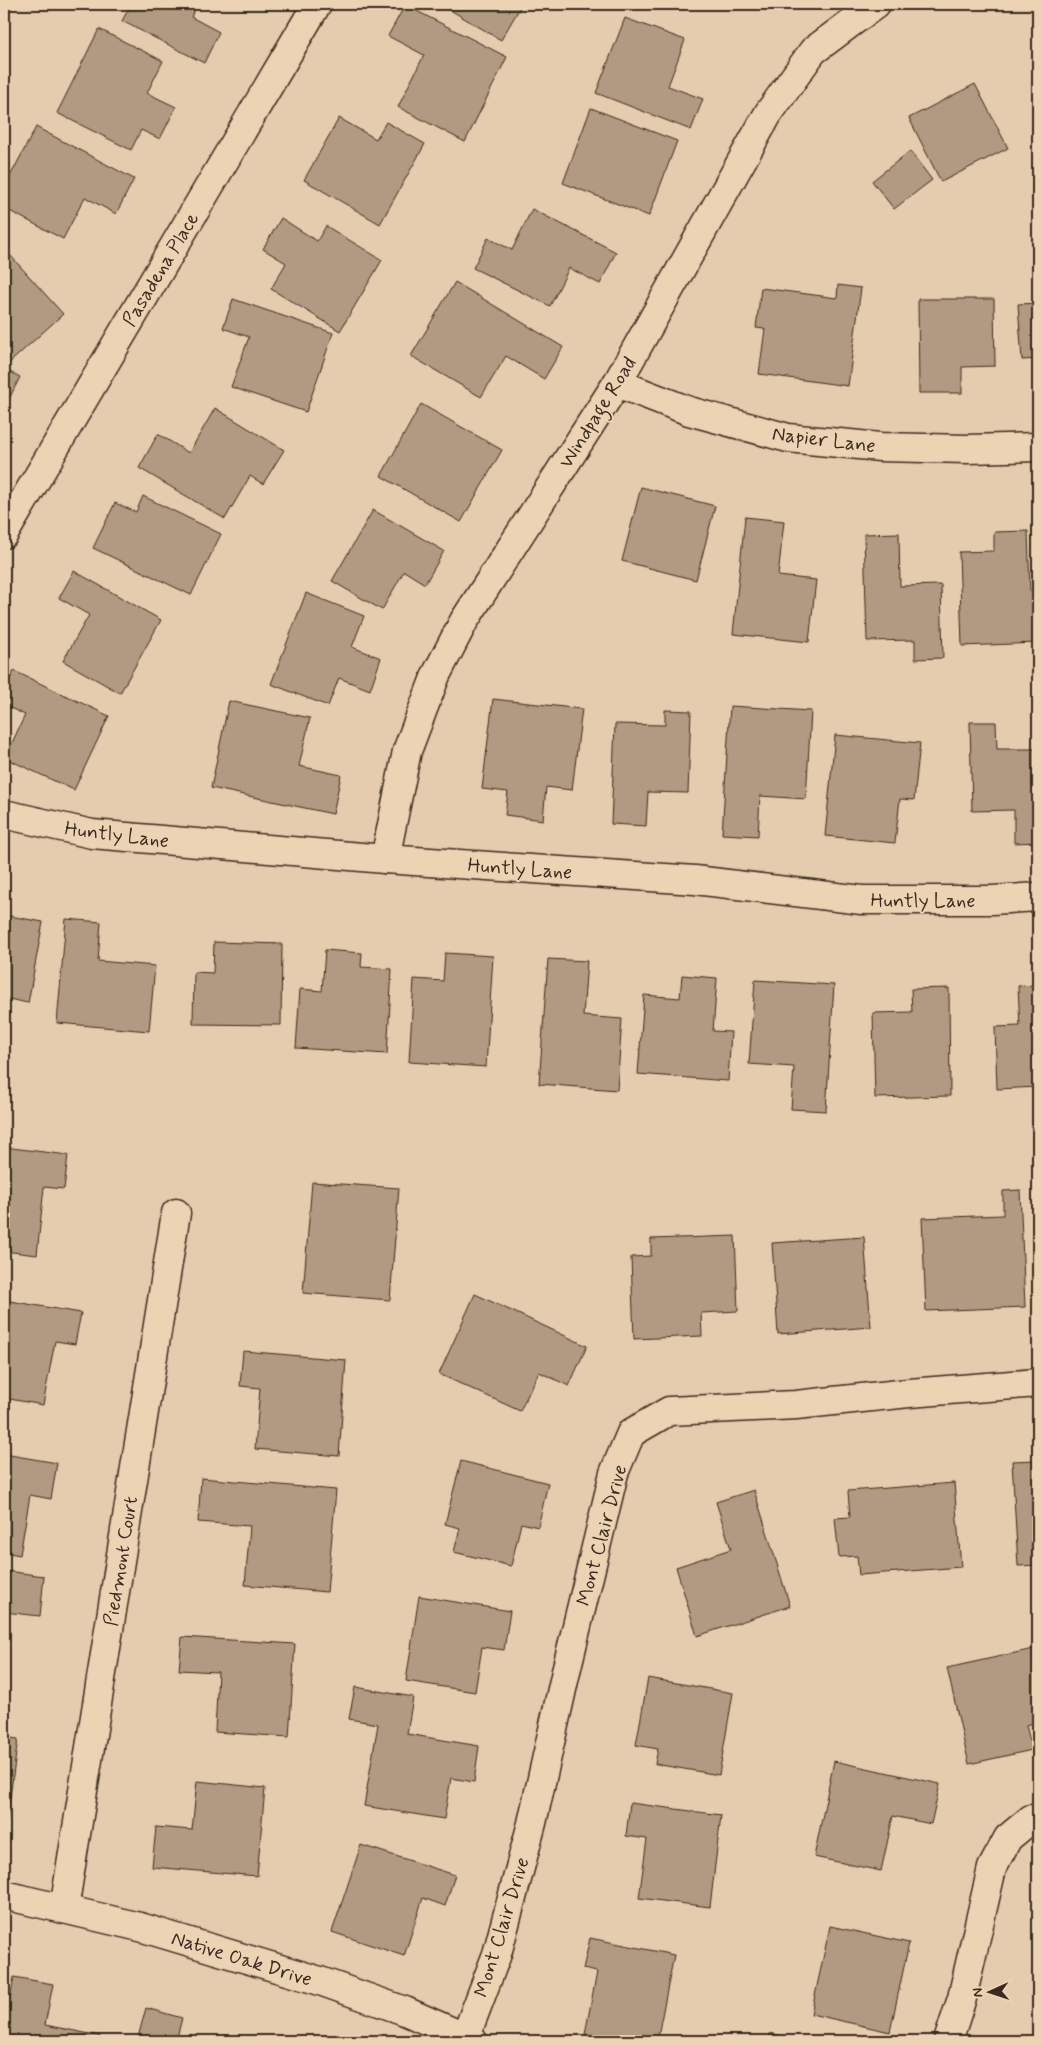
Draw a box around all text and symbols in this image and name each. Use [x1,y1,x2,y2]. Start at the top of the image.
street label: Pasadena Place [117,208,206,332]
street label: Windpage Road [553,352,645,475]
street label: Napier Lane [771,421,877,460]
street label: Huntly Lane [63,816,171,855]
street label: Huntly Lane [467,852,573,887]
street label: Huntly Lane [871,888,975,915]
street label: Mont Clair Drive [571,1462,634,1609]
street label: Piedmont Court [98,1494,145,1628]
street label: Mont Clair Drive [468,1854,537,2001]
street label: Native Oak Drive [168,1925,315,1994]
north arrow [964,1968,1014,2018]
text: N [969,1987,987,1998]

